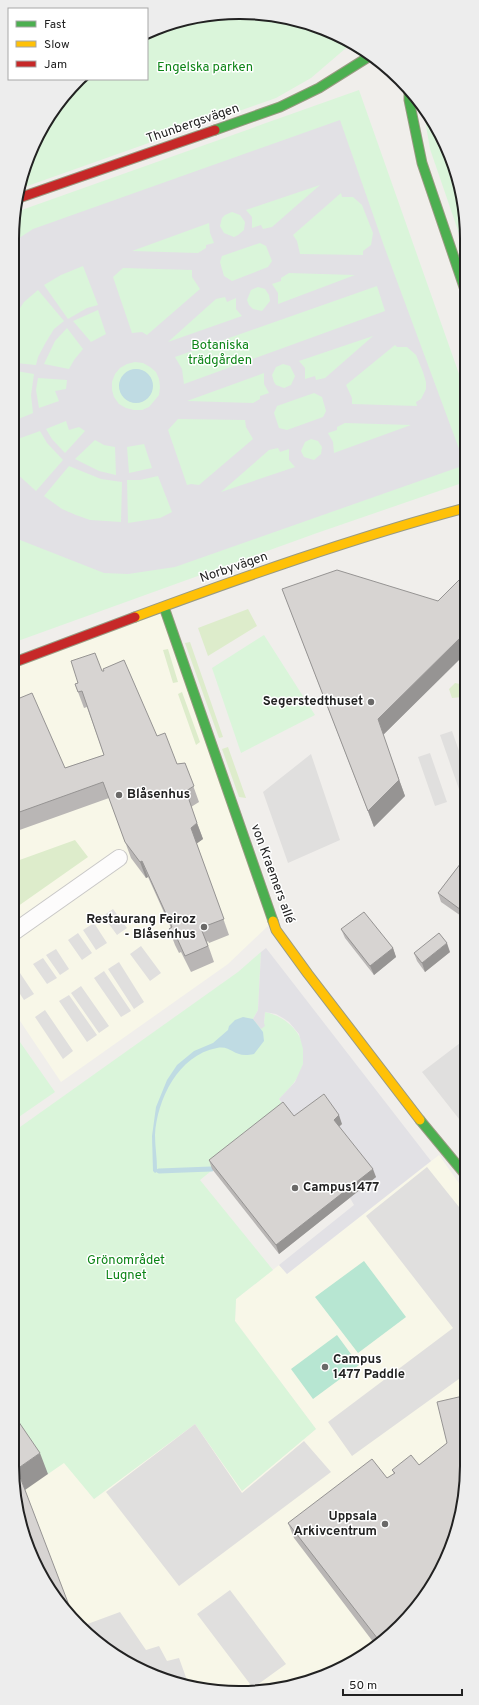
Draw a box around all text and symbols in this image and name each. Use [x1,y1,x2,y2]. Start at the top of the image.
legend [8,8,148,80]
text: Fast [44,17,66,33]
text: Slow [44,37,70,53]
text: Jam [44,57,67,73]
park label: Engelska parken [157,60,253,76]
street label: Thunbergsvägen [144,101,242,147]
park label: Botaniska trädgården [188,338,252,369]
street label: Norbyvägen [198,549,270,587]
place label: Segerstedthuset [263,694,363,710]
marker: Segerstedthuset [366,697,376,707]
place label: Blåsenhus [127,787,190,803]
marker: Blåsenhus [114,790,124,800]
street label: von Kraemers allé [247,822,297,926]
place label: Restaurang Feiroz - Blåsenhus [86,912,196,943]
marker: Restaurang Feiroz - Blåsenhus [199,922,209,932]
place label: Campus1477 [303,1180,379,1196]
marker: Campus1477 [290,1183,300,1193]
park label: Grönområdet Lugnet [87,1253,165,1284]
place label: Campus 1477 Paddle [333,1352,405,1383]
marker: Campus 1477 Paddle [320,1362,330,1372]
place label: Uppsala Arkivcentrum [293,1509,377,1540]
marker: Uppsala Arkivcentrum [380,1519,390,1529]
scale bar [343,1671,462,1697]
text: 50 m [349,1678,377,1694]

